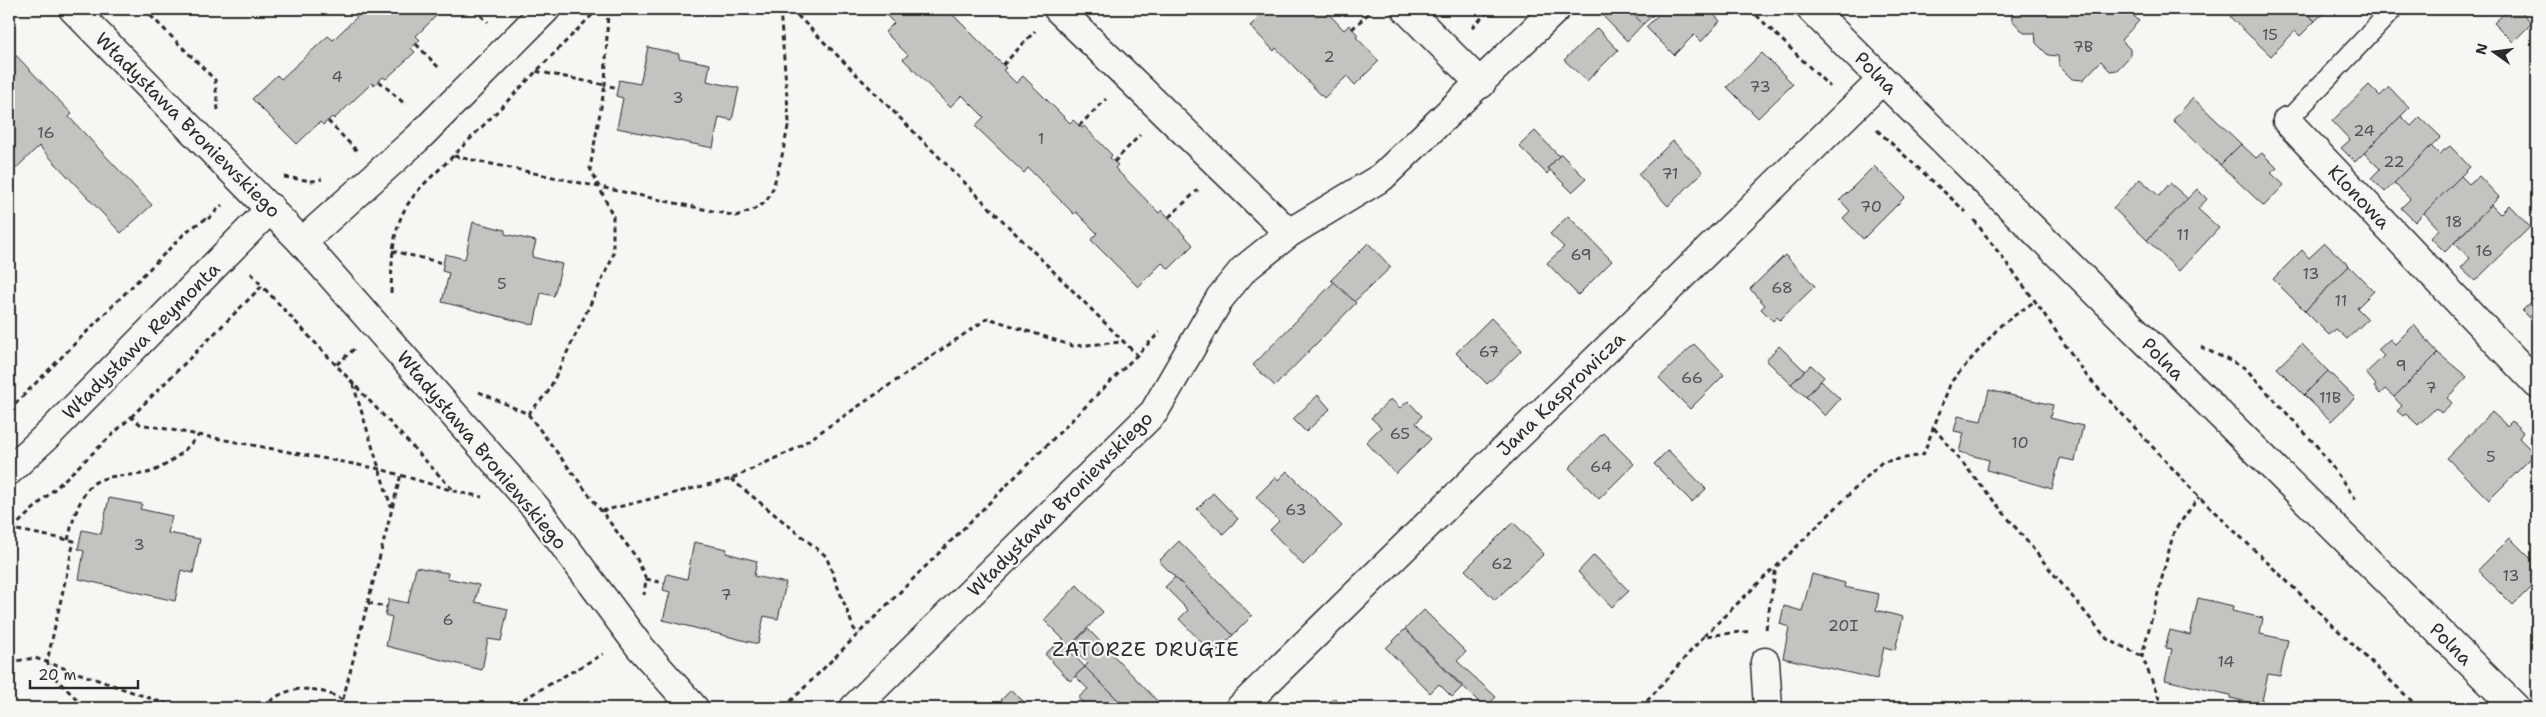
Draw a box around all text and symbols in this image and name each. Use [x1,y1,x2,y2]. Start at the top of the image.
house number: 15 [2262,24,2278,45]
street label: Władysława Broniewskiego [90,27,286,223]
north arrow [2468,28,2518,78]
house number: 7B [2073,36,2093,57]
text: N [2471,41,2491,56]
house number: 2 [1323,46,1335,67]
street label: Polna [1849,46,1903,100]
house number: 4 [331,66,343,87]
house number: 73 [1749,76,1771,97]
house number: 3 [672,87,684,108]
house number: 24 [2353,120,2375,141]
house number: 16 [37,122,55,143]
house number: 1 [1038,128,1044,149]
house number: 22 [2383,151,2405,172]
street label: Klonowa [2322,160,2396,234]
house number: 71 [1661,163,1679,184]
house number: 70 [1860,196,1882,217]
house number: 18 [2445,211,2463,232]
house number: 11 [2177,224,2189,245]
house number: 16 [2475,240,2493,261]
house number: 69 [1570,244,1592,265]
street label: Władysława Reymonta [57,257,225,425]
house number: 13 [2302,263,2320,284]
house number: 5 [497,273,507,294]
house number: 68 [1771,277,1793,298]
house number: 11 [2335,290,2347,311]
street label: Jana Kasprowicza [1492,326,1631,462]
street label: Polna [2136,332,2190,386]
house number: 67 [1479,341,1499,362]
street label: Władysława Broniewskiego [391,345,573,555]
house number: 9 [2395,355,2407,376]
house number: 66 [1681,367,1703,388]
house number: 7 [2425,377,2437,398]
house number: 11B [2319,387,2341,408]
street label: Władysława Broniewskiego [962,406,1158,602]
house number: 65 [1390,423,1410,444]
house number: 10 [2011,432,2029,453]
house number: 5 [2486,446,2496,467]
house number: 64 [1590,456,1612,477]
house number: 63 [1285,499,1307,520]
house number: 3 [133,534,145,555]
house number: 62 [1491,553,1513,574]
house number: 13 [2502,565,2520,586]
house number: 7 [720,584,732,605]
house number: 6 [442,609,454,630]
house number: 20I [1828,615,1859,636]
street label: Polna [2424,617,2478,671]
district label: ZATORZE DRUGIE [1052,636,1240,662]
house number: 14 [2217,651,2235,672]
scale bar [30,657,138,689]
text: 20 m [38,665,77,685]

